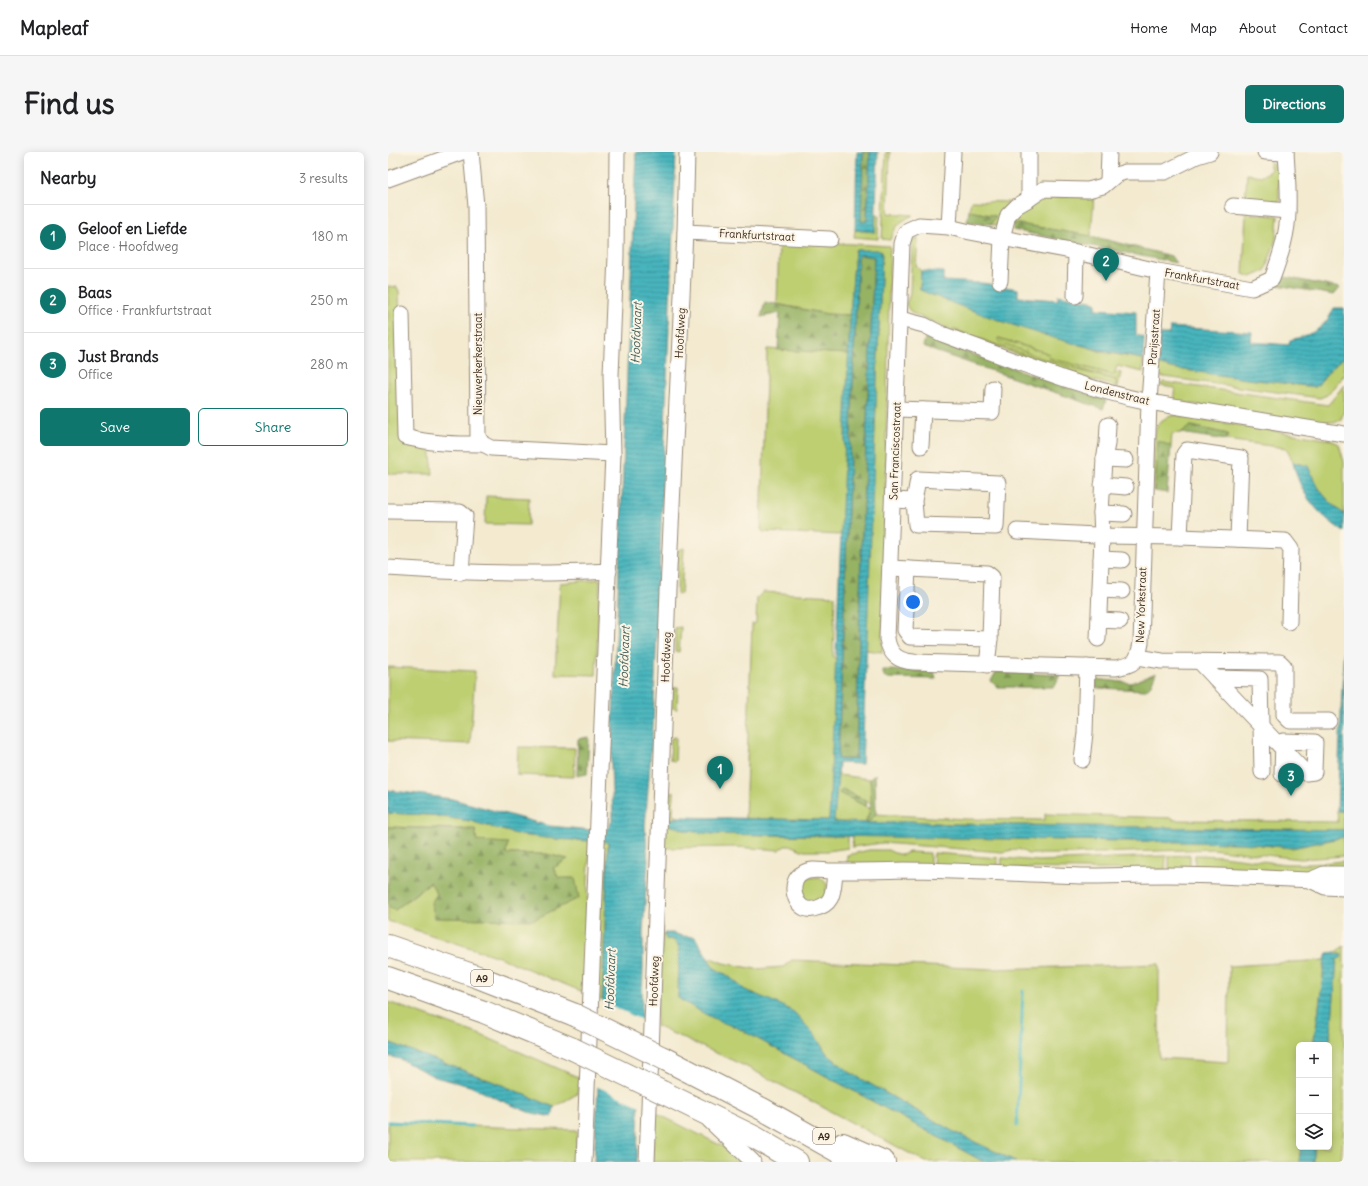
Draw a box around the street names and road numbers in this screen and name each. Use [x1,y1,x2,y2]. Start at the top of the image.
street label: Frankfurtstraat [719,226,796,244]
street label: Frankfurtstraat [1163,266,1241,293]
street label: Hoofdweg [672,307,688,359]
street label: Parijsstraat [1145,308,1163,366]
street label: Nieuwerkerkerstraat [471,312,485,415]
street label: Londenstraat [1083,378,1151,408]
street label: San Franciscostraat [886,401,904,500]
street label: New Yorkstraat [1133,567,1149,643]
street label: Hoofdweg [658,631,674,683]
street label: Hoofdweg [646,955,662,1007]
road number: A9 [471,970,493,986]
road number: A9 [813,1128,835,1144]

